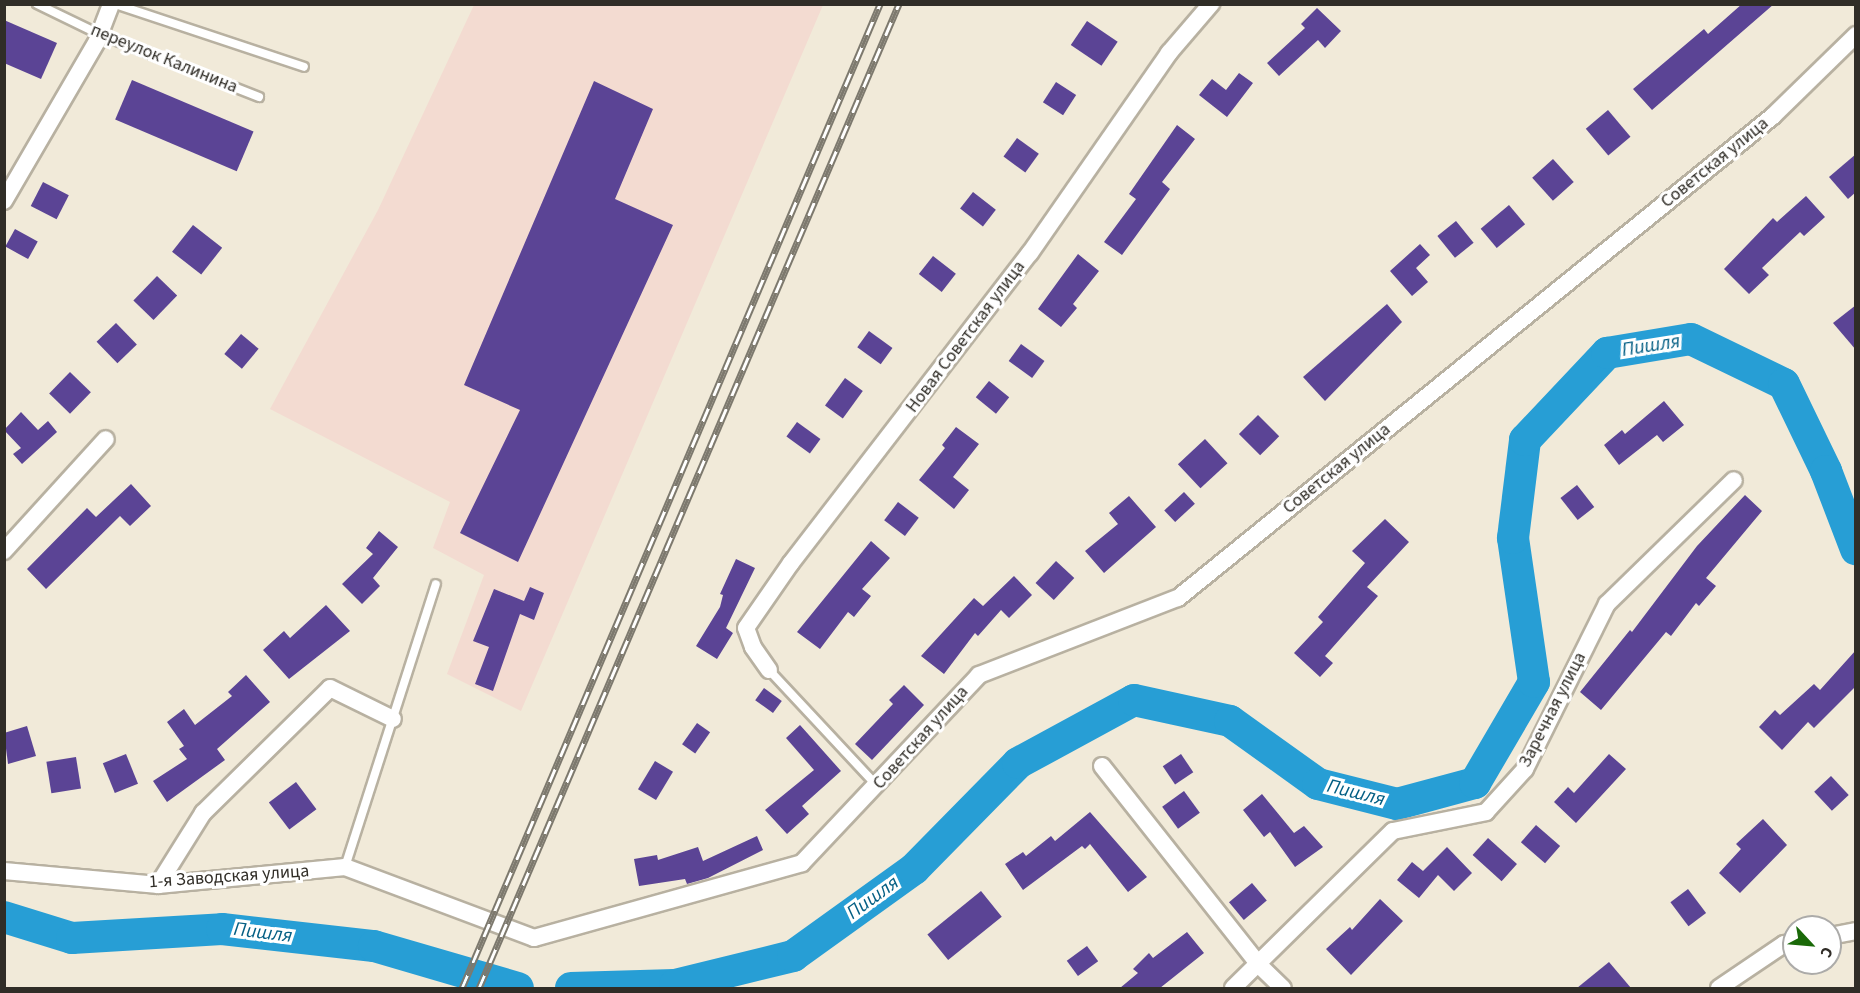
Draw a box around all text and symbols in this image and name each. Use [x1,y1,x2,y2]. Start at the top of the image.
street label: переулок Калинина [87,20,241,98]
street label: Советская улица [1657,113,1773,213]
street label: Новая Советская улица [902,257,1030,417]
water label: Пишля [1620,330,1682,362]
street label: Советская улица [1279,419,1395,519]
street label: Заречная улица [1515,649,1591,771]
street label: Советская улица [869,682,973,794]
water label: Пишля [1325,774,1387,812]
street label: 1-я Заводская улица [148,861,310,893]
water label: Пишля [842,871,904,925]
north arrow [1782,915,1842,975]
water label: Пишля [232,918,294,948]
text: С [1814,943,1838,961]

